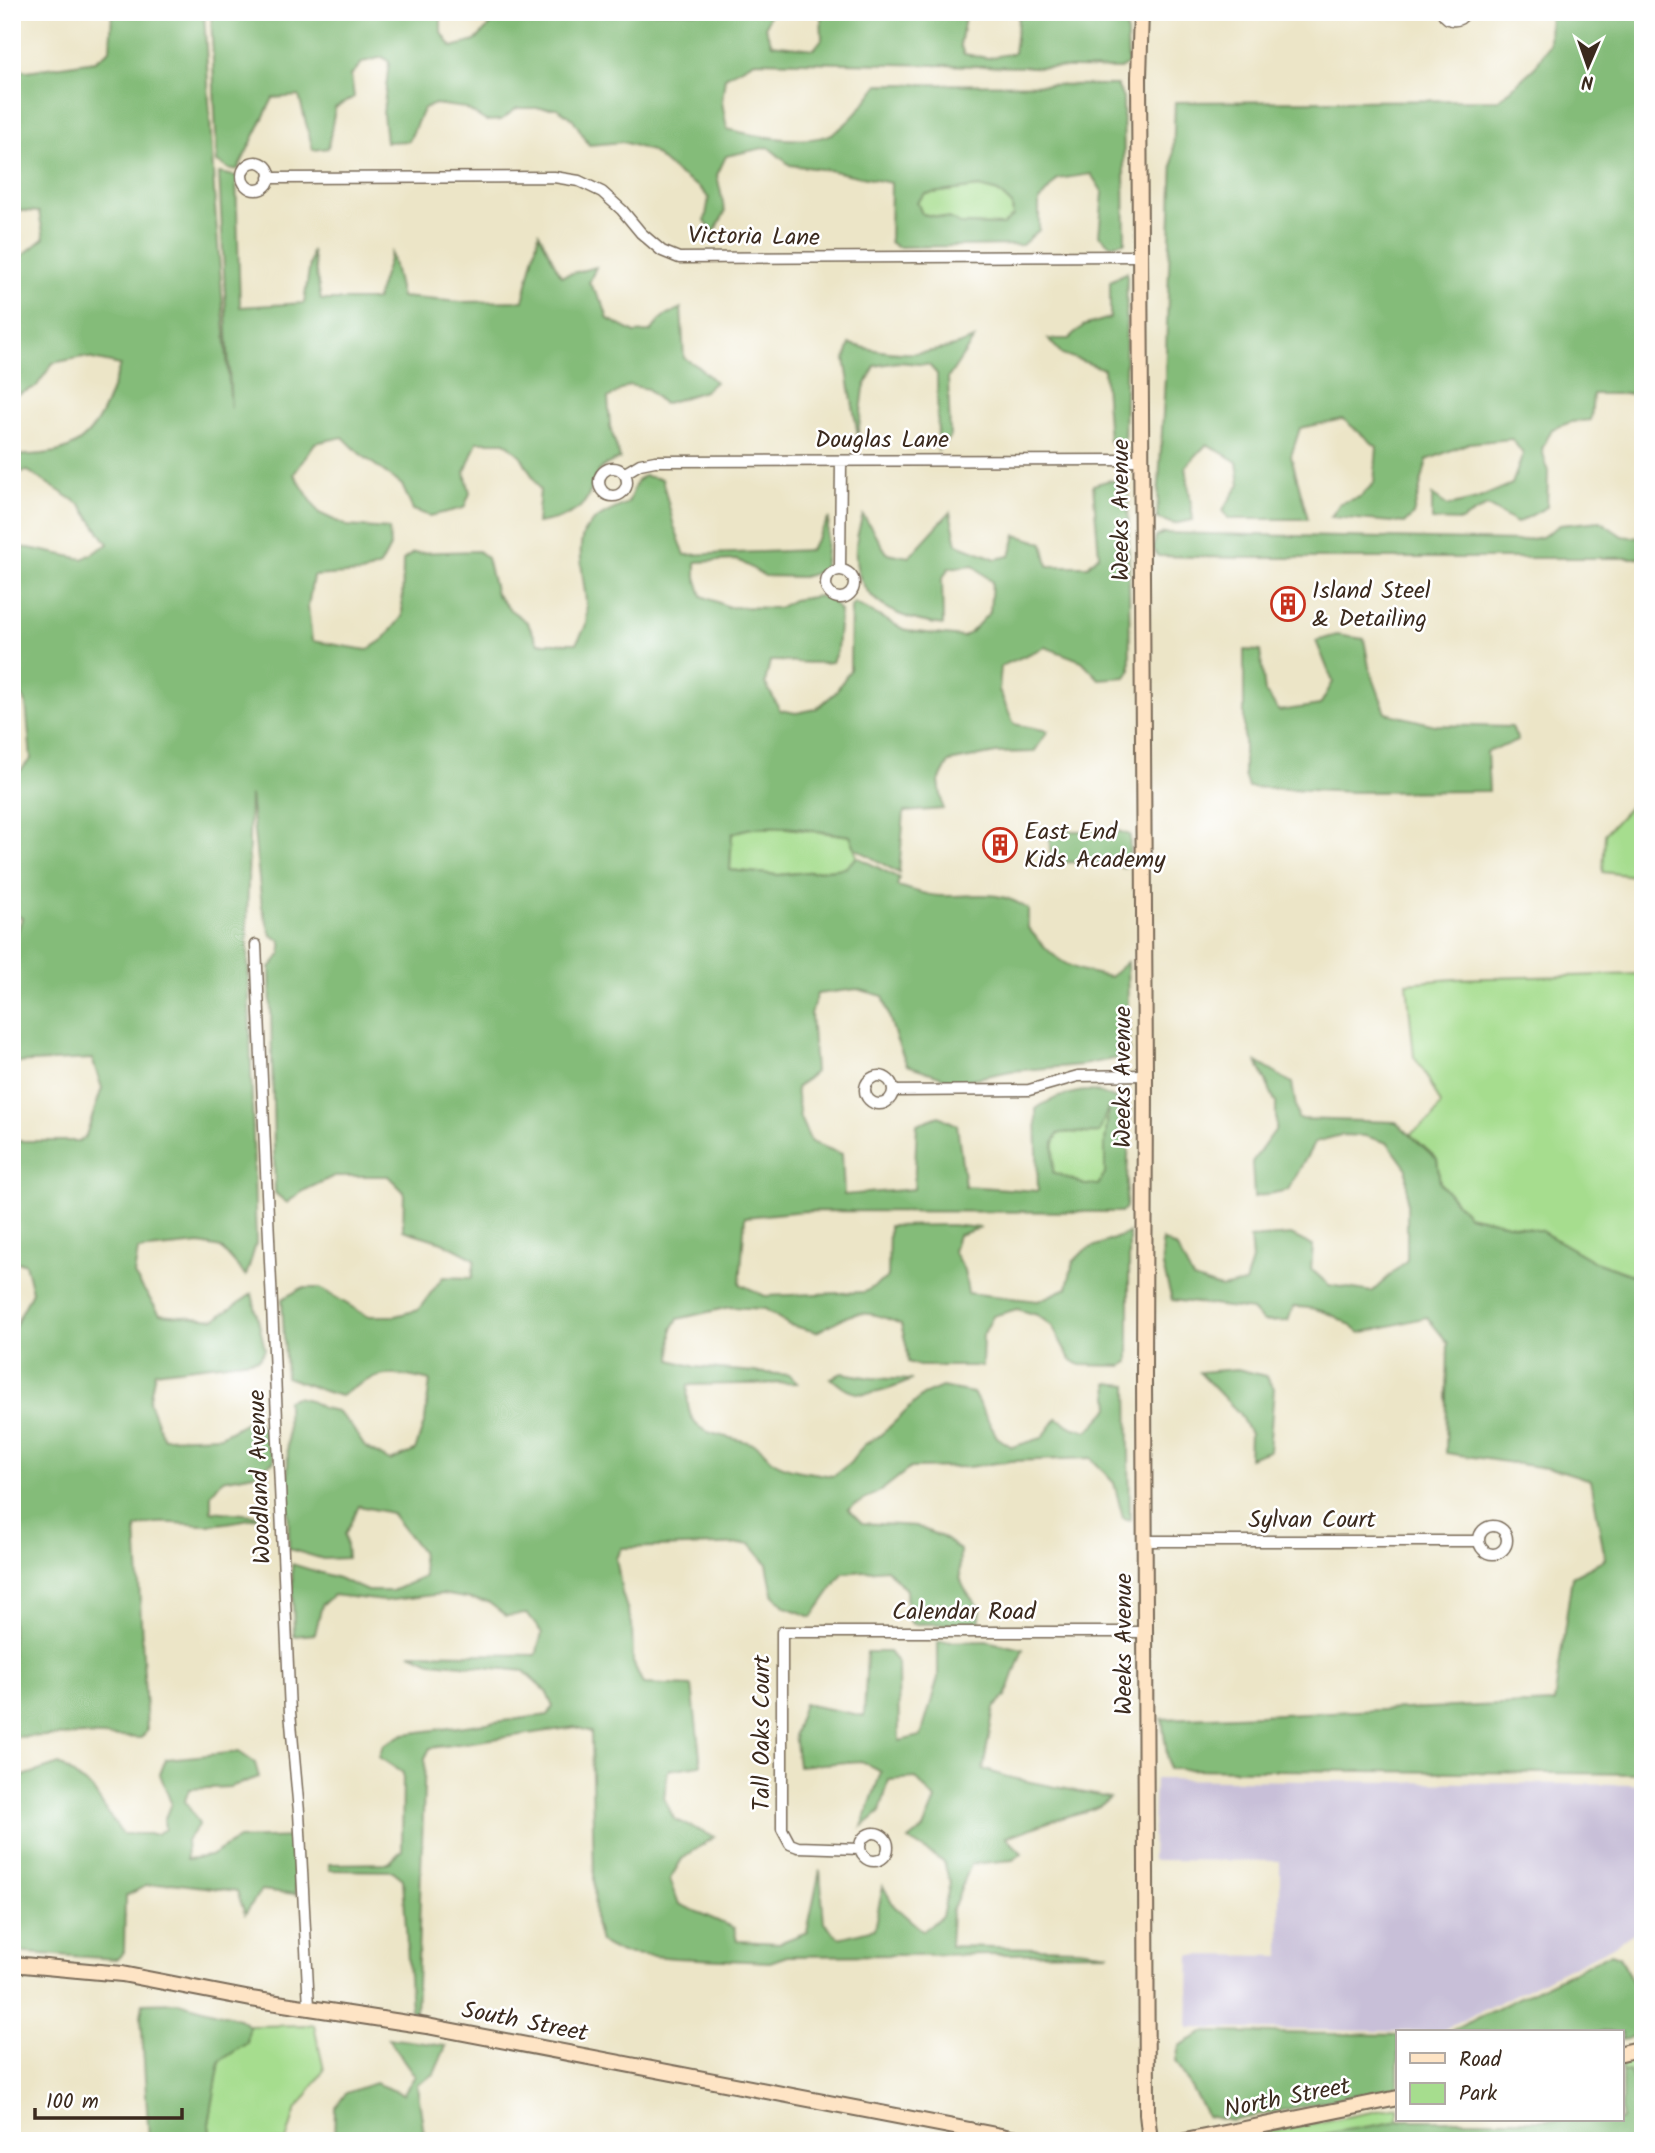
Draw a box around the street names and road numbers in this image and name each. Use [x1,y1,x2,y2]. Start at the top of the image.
street label: Victoria Lane [688,217,820,258]
street label: Douglas Lane [815,421,949,460]
street label: Weeks Avenue [1102,439,1141,581]
street label: Weeks Avenue [1104,1006,1143,1148]
street label: Woodland Avenue [238,1389,283,1565]
street label: Sylvan Court [1248,1501,1377,1540]
street label: Weeks Avenue [1105,1573,1144,1715]
street label: Calendar Road [892,1593,1037,1632]
street label: Tall Oaks Court [743,1654,782,1811]
street label: South Street [458,1991,592,2054]
street label: North Street [1221,2067,1354,2130]

